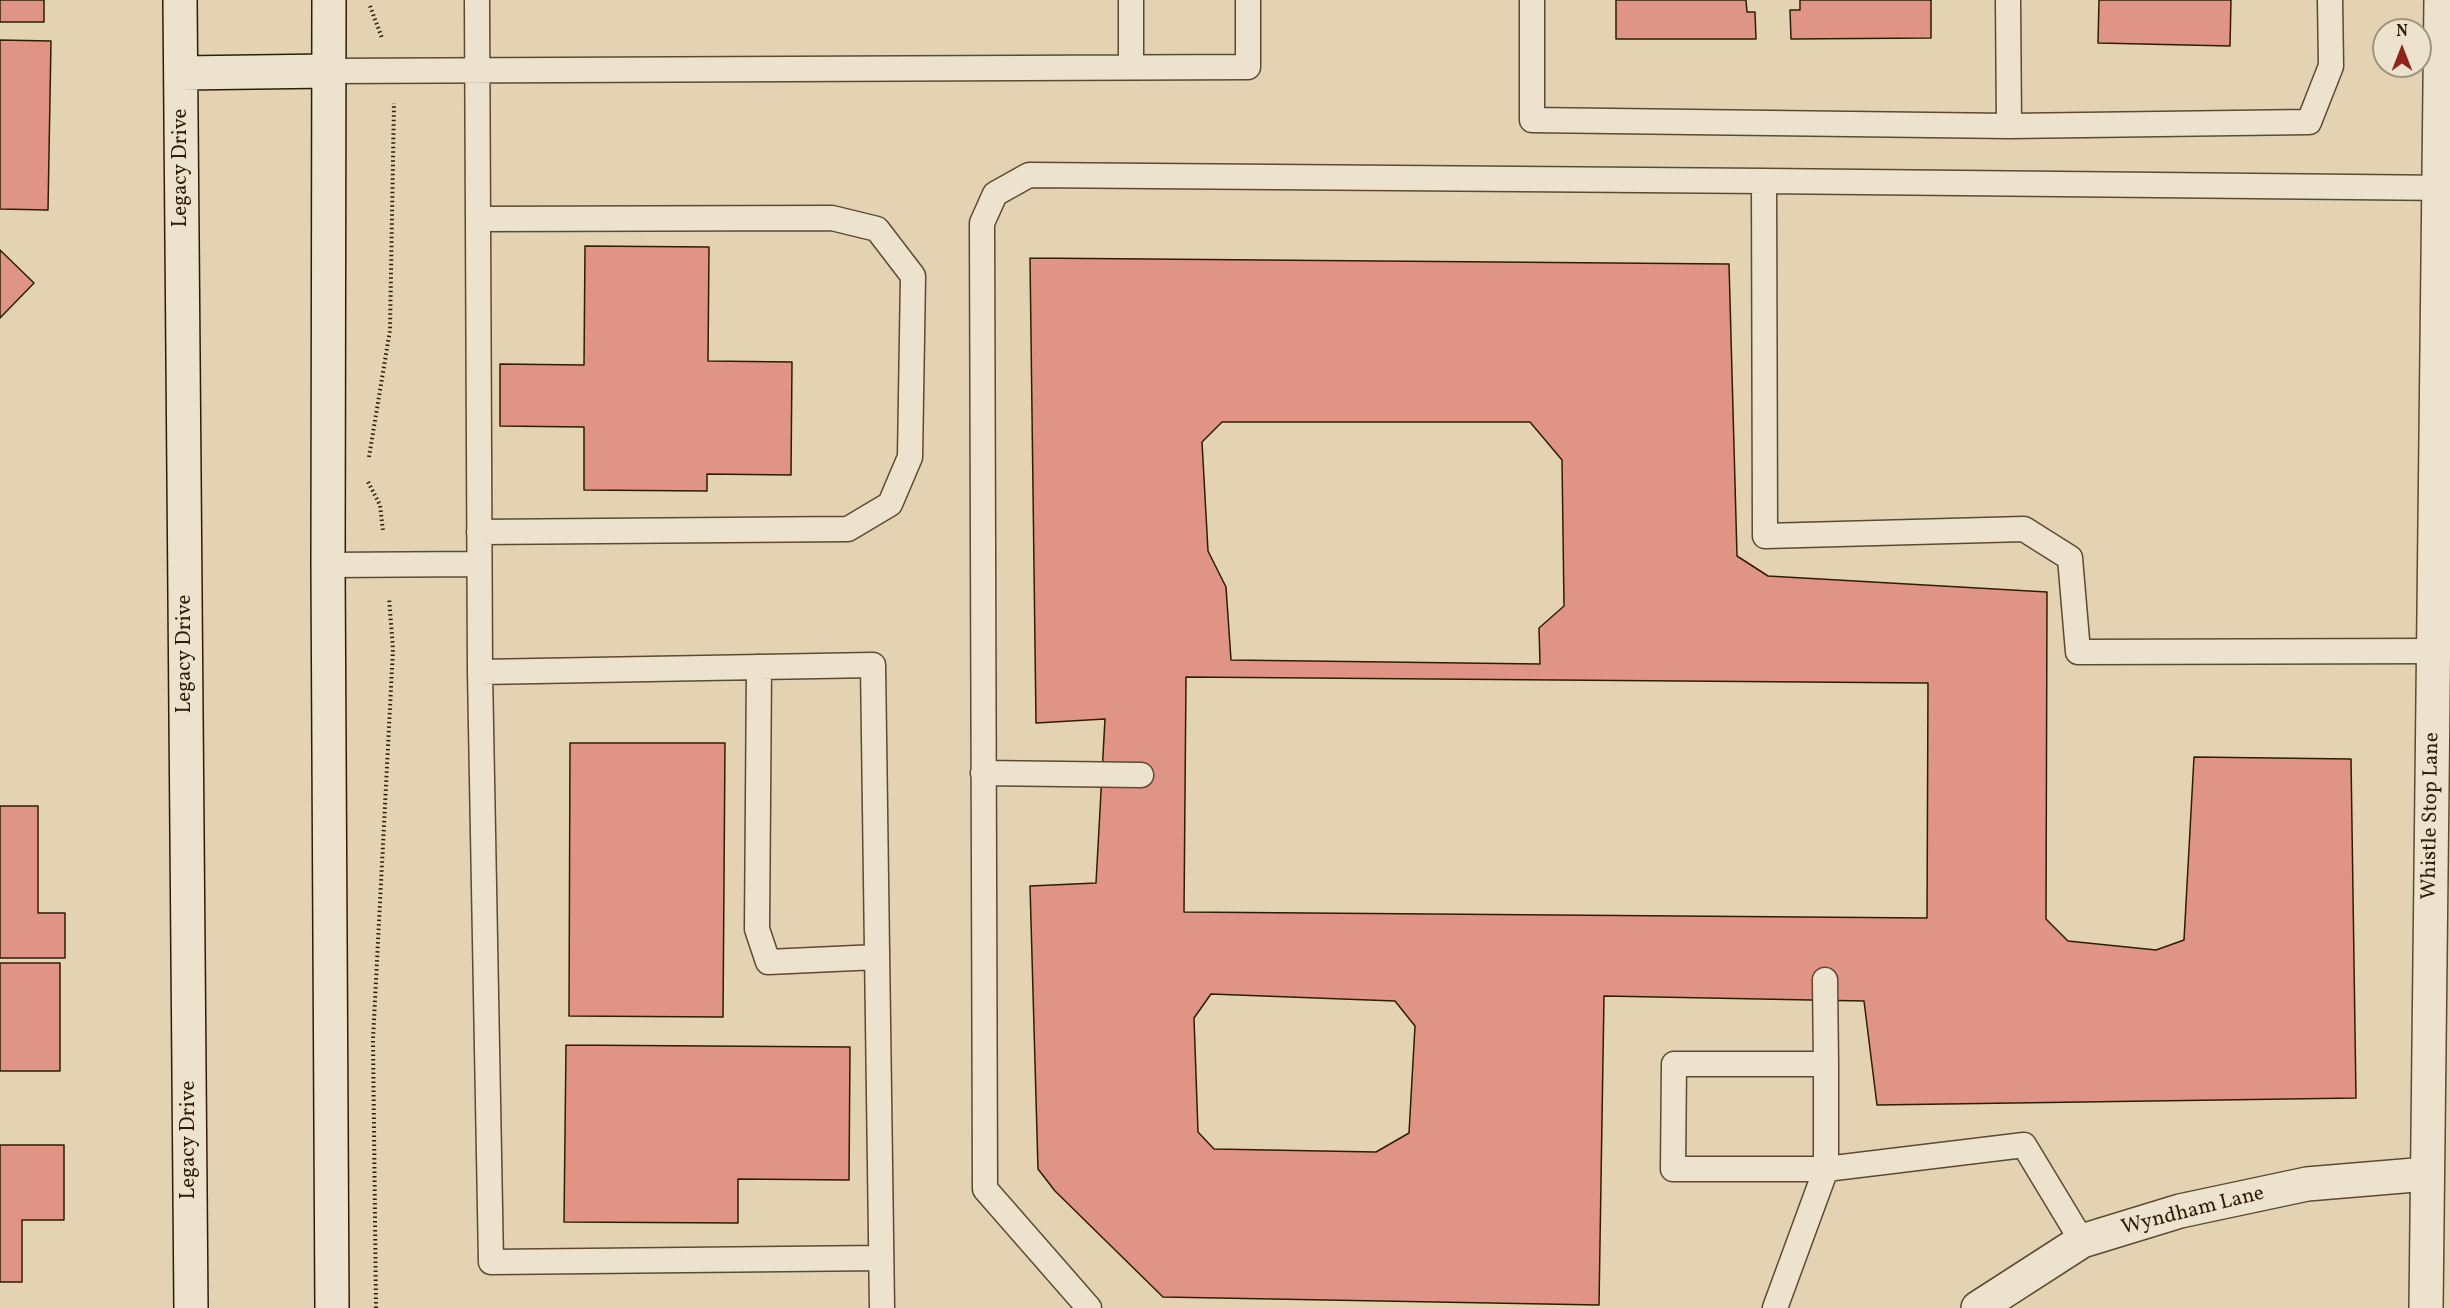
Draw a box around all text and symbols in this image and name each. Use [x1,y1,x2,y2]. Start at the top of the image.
north arrow [2372,18,2432,78]
text: N [2396,21,2408,43]
street label: Legacy Drive [169,108,195,228]
street label: Legacy Drive [173,594,199,714]
street label: Whistle Stop Lane [2418,732,2446,900]
street label: Legacy Drive [177,1080,203,1200]
street label: Wyndham Lane [2119,1182,2267,1242]

